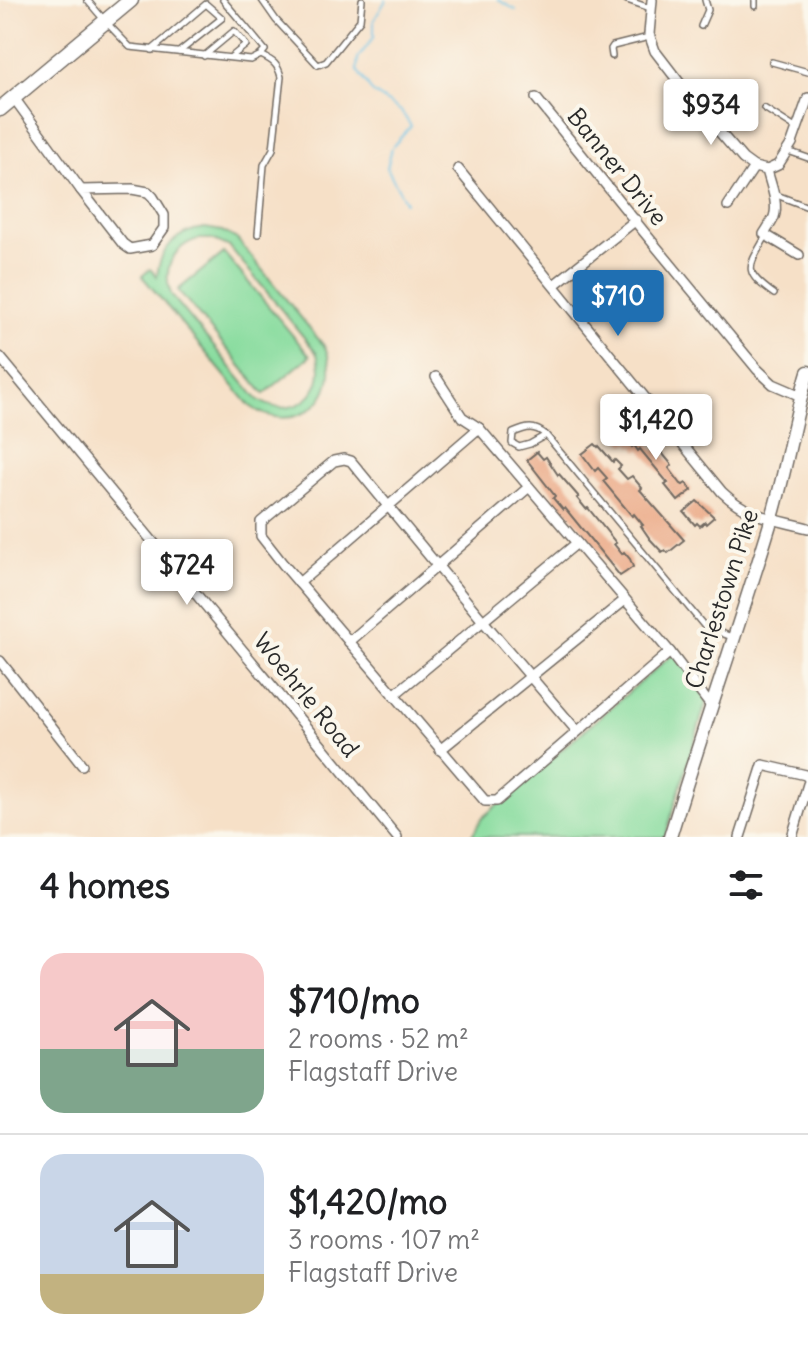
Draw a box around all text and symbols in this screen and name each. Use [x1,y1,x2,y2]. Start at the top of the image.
pin: $934 [664,79,758,147]
text: $934 [681,88,741,121]
street label: Banner Drive [561,102,674,231]
pin: $710 [571,270,665,338]
text: $710 [591,279,645,312]
pin: $1,420 [591,394,721,462]
text: $1,420 [618,403,694,436]
street label: Charlestown Pike [678,505,764,692]
pin: $724 [140,539,234,607]
text: $724 [159,548,215,581]
street label: Woehrle Road [247,626,366,763]
icon: filters [724,863,768,907]
text: 4 homes [40,864,170,907]
text: $710/mo [288,979,420,1022]
icon: home [104,985,200,1081]
text: 2 rooms · 52 m² [288,1022,469,1055]
text: Flagstaff Drive [288,1055,458,1088]
text: $1,420/mo [288,1180,447,1223]
icon: home [104,1186,200,1282]
text: 3 rooms · 107 m² [288,1223,480,1256]
text: Flagstaff Drive [288,1256,458,1289]

